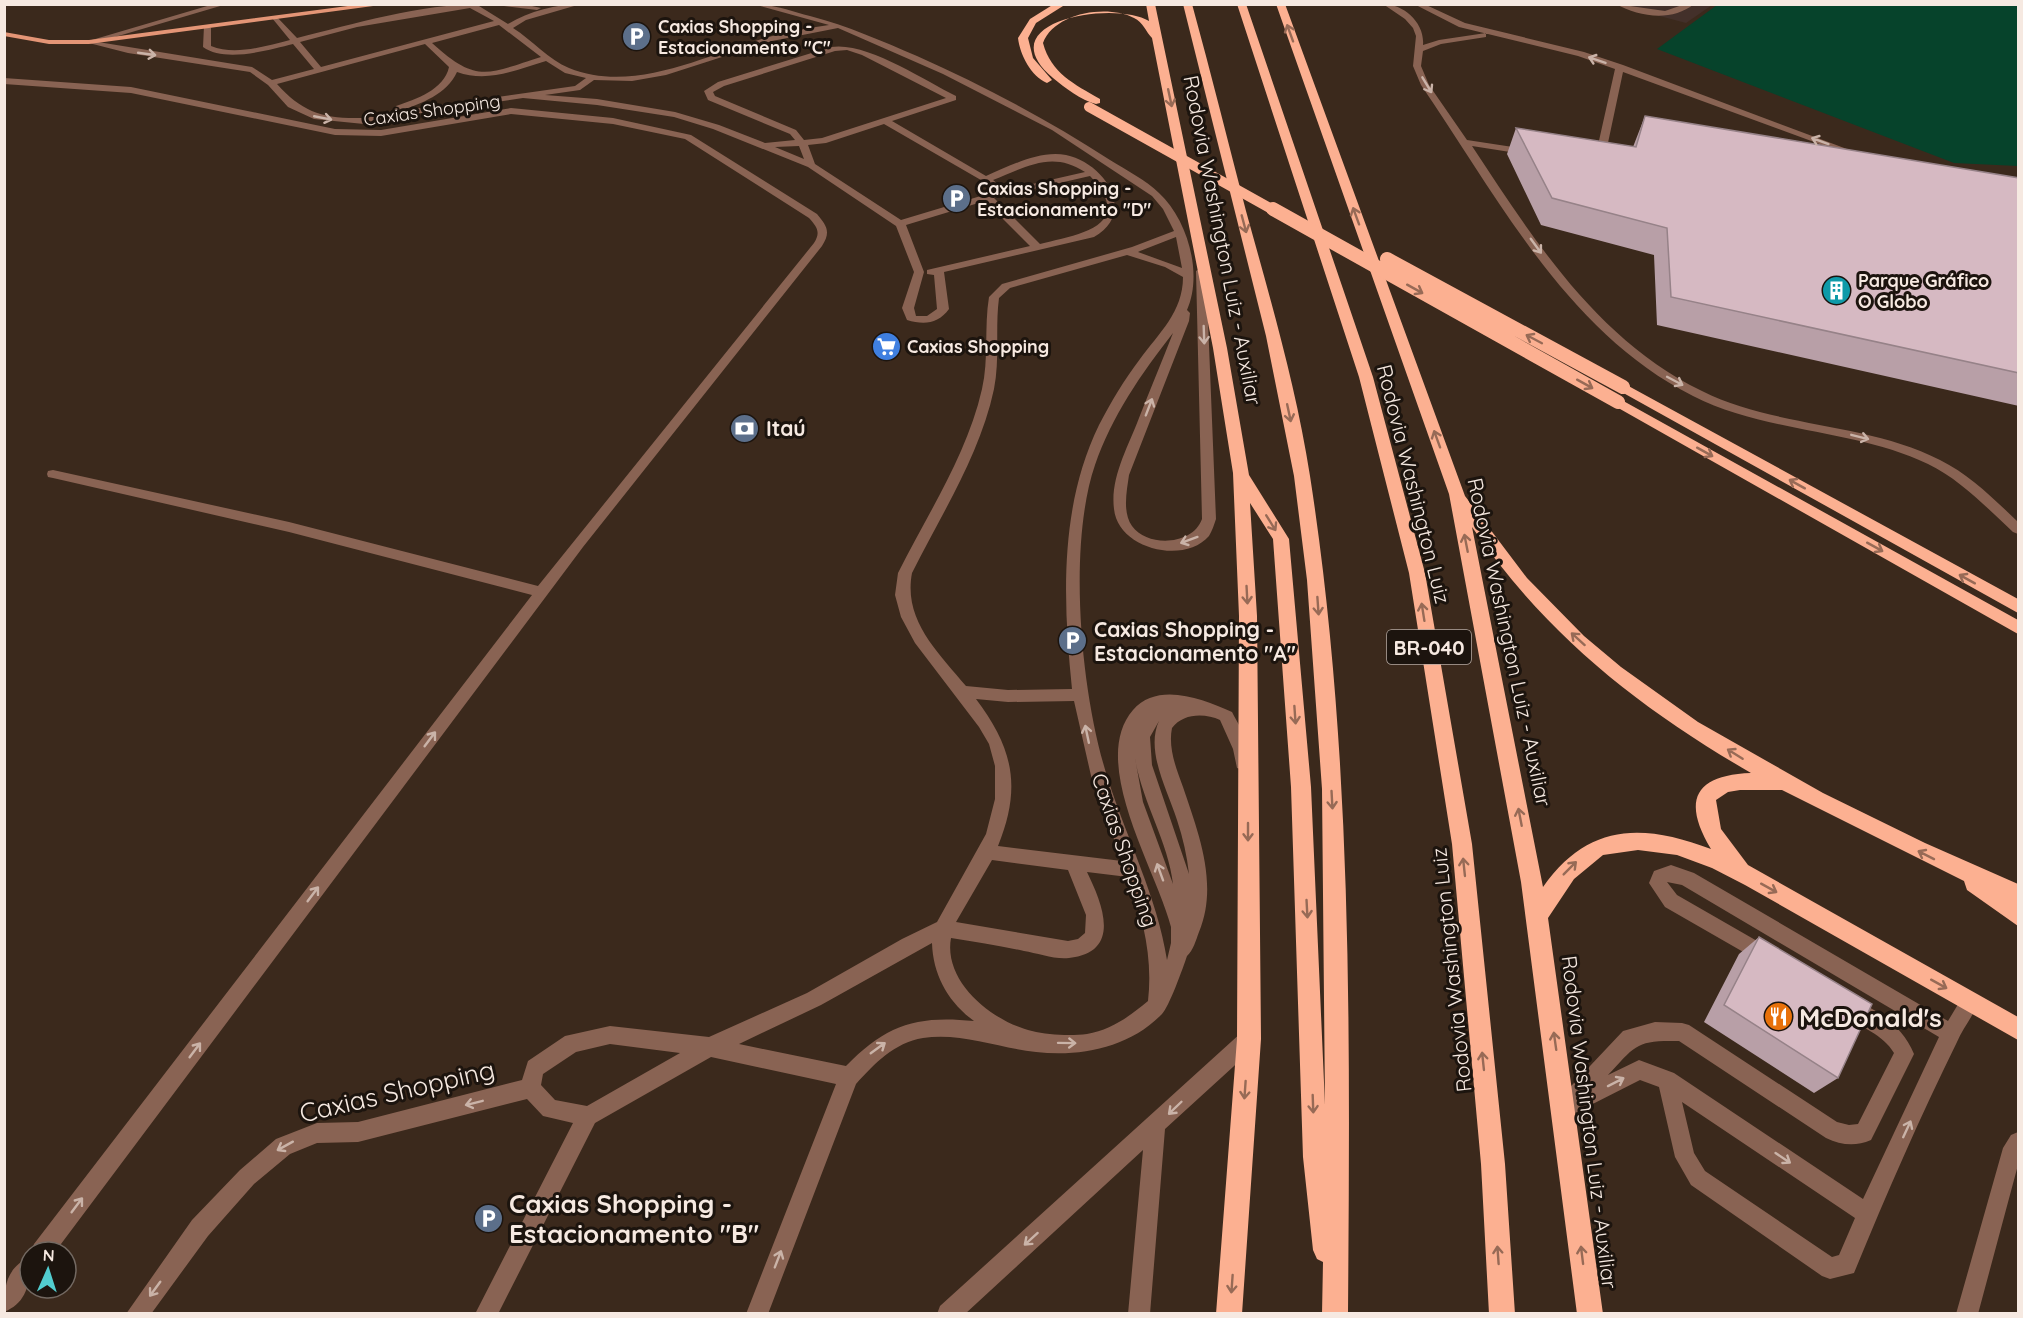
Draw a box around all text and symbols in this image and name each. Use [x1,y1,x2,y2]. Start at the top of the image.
place label: Caxias Shopping - Estacionamento "C" [658,15,831,59]
parking icon: Caxias Shopping - Estacionamento "C" [621,20,653,52]
one-way arrow [1283,24,1294,43]
one-way arrow [136,48,156,59]
one-way arrow [1588,53,1607,64]
street label: Rodovia Washington Luiz - Auxiliar [1178,73,1268,407]
one-way arrow [1421,76,1433,93]
one-way arrow [1164,88,1176,107]
street label: Caxias Shopping [362,89,502,131]
one-way arrow [313,113,333,124]
one-way arrow [1811,135,1830,146]
place label: Caxias Shopping - Estacionamento "D" [977,177,1152,221]
parking icon: Caxias Shopping - Estacionamento "D" [940,182,972,214]
one-way arrow [1350,207,1361,226]
one-way arrow [1239,214,1250,233]
one-way arrow [1530,238,1543,254]
place label: Parque Gráfico O Globo [1858,269,1989,313]
building icon: Parque Gráfico O Globo [1821,274,1853,306]
one-way arrow [1406,283,1423,295]
one-way arrow [1198,325,1209,345]
supermarket icon: Caxias Shopping [870,330,902,362]
one-way arrow [1526,333,1543,345]
place label: Caxias Shopping [907,335,1049,358]
street label: Rodovia Washington Luiz [1372,362,1456,606]
one-way arrow [1665,376,1683,387]
one-way arrow [1576,379,1594,390]
one-way arrow [1144,398,1155,417]
one-way arrow [1284,403,1295,422]
bank icon: Itaú [729,412,761,444]
place label: Itaú [766,415,806,441]
one-way arrow [1431,430,1442,449]
one-way arrow [1851,431,1870,443]
one-way arrow [1697,446,1714,458]
street label: Rodovia Washington Luiz - Auxiliar [1462,475,1558,809]
one-way arrow [1789,478,1806,490]
one-way arrow [1266,514,1278,531]
one-way arrow [1460,534,1471,554]
one-way arrow [1180,536,1199,547]
one-way arrow [1866,542,1883,554]
one-way arrow [1959,573,1977,584]
one-way arrow [1241,584,1252,604]
one-way arrow [1313,595,1324,615]
one-way arrow [1417,603,1428,622]
place label: Caxias Shopping - Estacionamento "A" [1094,616,1296,666]
parking icon: Caxias Shopping - Estacionamento "A" [1057,625,1089,657]
road number: BR-040 [1387,630,1471,664]
one-way arrow [1571,632,1586,646]
one-way arrow [1290,704,1301,724]
one-way arrow [1081,725,1093,744]
one-way arrow [424,731,437,747]
one-way arrow [1727,747,1744,759]
street label: Caxias Shopping [1086,770,1164,930]
one-way arrow [1327,790,1338,810]
one-way arrow [1514,808,1525,828]
one-way arrow [1242,821,1254,841]
street label: Rodovia Washington Luiz [1425,847,1477,1093]
one-way arrow [1917,848,1935,860]
one-way arrow [1458,857,1469,877]
one-way arrow [1563,861,1578,876]
one-way arrow [1154,863,1165,882]
one-way arrow [1760,882,1777,894]
one-way arrow [306,887,319,903]
one-way arrow [1301,899,1312,919]
street label: Rodovia Washington Luiz - Auxiliar [1557,954,1623,1290]
one-way arrow [1930,978,1947,990]
restaurant icon: McDonald's [1762,1001,1794,1033]
place label: McDonald's [1799,1001,1942,1034]
one-way arrow [1549,1032,1560,1052]
one-way arrow [1057,1037,1077,1049]
one-way arrow [188,1042,201,1058]
one-way arrow [870,1042,886,1054]
one-way arrow [1477,1051,1488,1071]
street label: Caxias Shopping [296,1053,498,1129]
one-way arrow [1607,1075,1625,1087]
one-way arrow [1240,1079,1251,1099]
one-way arrow [1308,1094,1319,1114]
one-way arrow [464,1097,483,1109]
one-way arrow [1168,1101,1183,1115]
one-way arrow [1901,1120,1913,1138]
one-way arrow [277,1140,294,1152]
one-way arrow [1774,1152,1791,1164]
place label: Caxias Shopping - Estacionamento "B" [509,1187,759,1250]
one-way arrow [71,1198,83,1214]
parking icon: Caxias Shopping - Estacionamento "B" [472,1202,504,1234]
one-way arrow [1024,1232,1039,1246]
north arrow [18,1240,78,1300]
text: N [42,1245,55,1265]
one-way arrow [1493,1246,1504,1266]
one-way arrow [1577,1246,1588,1266]
one-way arrow [773,1250,784,1269]
one-way arrow [1226,1274,1237,1294]
one-way arrow [149,1281,161,1297]

